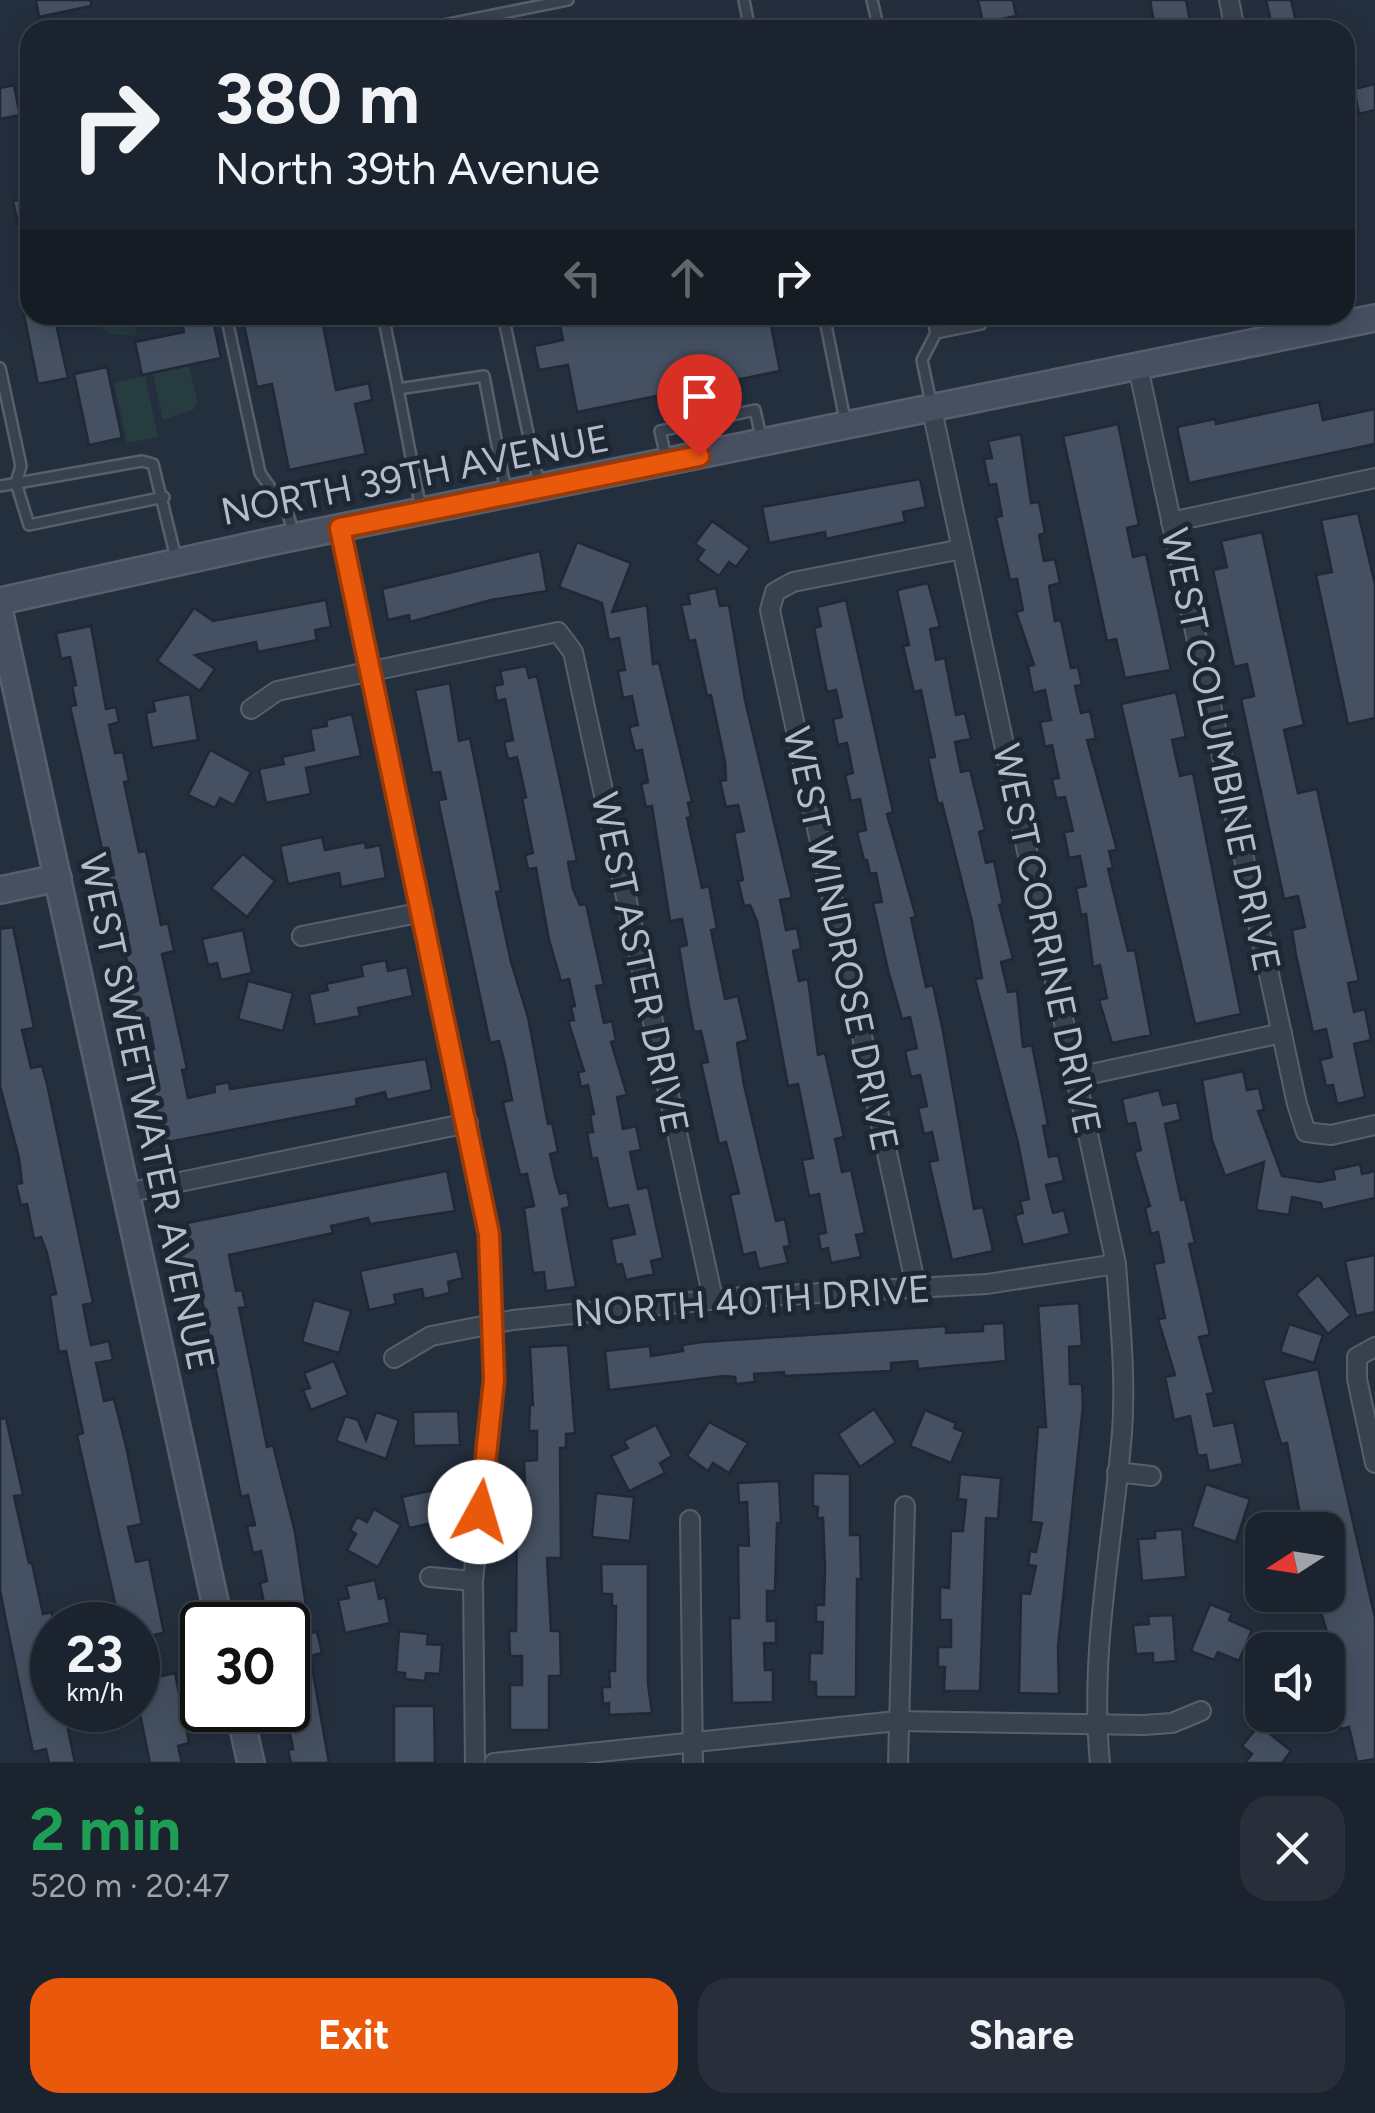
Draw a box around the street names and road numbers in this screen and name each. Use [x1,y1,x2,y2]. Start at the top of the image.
street label: NORTH 39TH AVENUE [217,415,613,535]
street label: WEST COLUMBINE DRIVE [1151,524,1291,976]
street label: WEST WINDROSE DRIVE [774,723,908,1155]
street label: WEST CORRINE DRIVE [983,740,1111,1138]
street label: WEST ASTER DRIVE [581,788,699,1138]
street label: WEST SWEETWATER AVENUE [70,849,224,1375]
street label: NORTH 40TH DRIVE [572,1266,932,1336]

